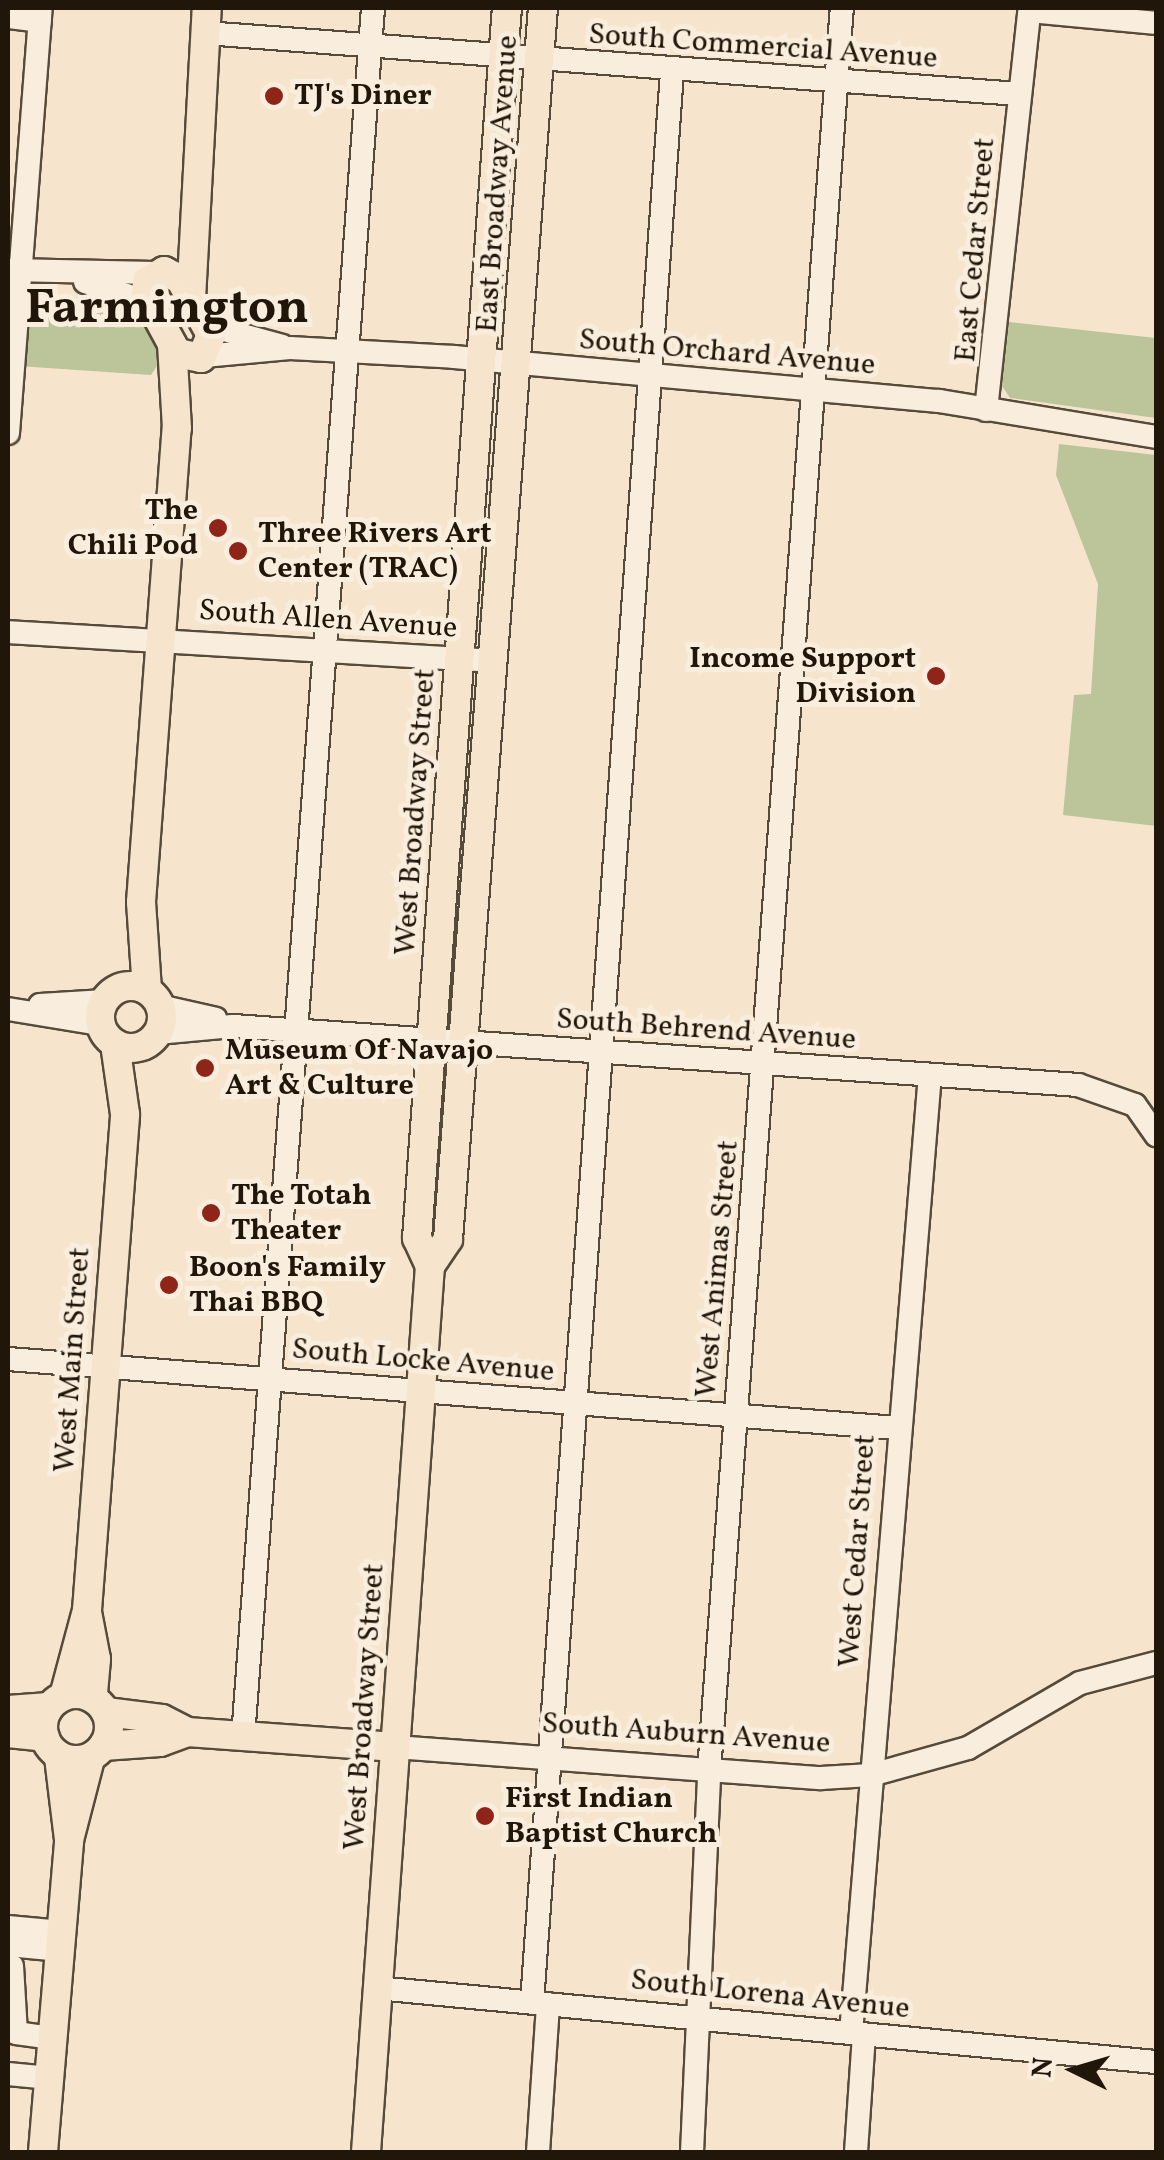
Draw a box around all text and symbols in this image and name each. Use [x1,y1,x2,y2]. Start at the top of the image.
street label: South Commercial Avenue [587,17,939,77]
street label: East Broadway Avenue [470,34,526,334]
place label: TJ's Diner [294,78,432,114]
marker: TJ's Diner [263,85,285,107]
street label: East Cedar Street [948,136,1004,364]
district label: Farmington [25,280,309,340]
street label: South Orchard Avenue [577,322,877,384]
place label: The Chili Pod [68,493,198,564]
place label: Three Rivers Art Center (TRAC) [258,516,492,586]
marker: The Chili Pod [207,517,229,539]
marker: Three Rivers Art Center (TRAC) [227,540,249,562]
street label: South Allen Avenue [197,593,459,647]
place label: Income Support Division [689,641,916,712]
marker: Income Support Division [925,665,947,687]
street label: West Broadway Street [388,667,444,957]
street label: South Behrend Avenue [555,1002,857,1058]
place label: Museum Of Navajo Art & Culture [225,1033,491,1104]
marker: Museum Of Navajo Art & Culture [194,1057,216,1079]
street label: West Animas Street [689,1139,747,1399]
place label: The Totah Theater [231,1178,372,1248]
marker: The Totah Theater [200,1202,222,1224]
street label: West Main Street [47,1246,99,1474]
place label: Boon's Family Thai BBQ [189,1250,386,1320]
marker: Boon's Family Thai BBQ [158,1274,180,1296]
street label: South Locke Avenue [290,1332,556,1390]
street label: West Cedar Street [832,1433,884,1669]
street label: West Broadway Street [337,1562,393,1852]
street label: South Auburn Avenue [540,1706,832,1762]
place label: First Indian Baptist Church [505,1781,717,1852]
marker: First Indian Baptist Church [474,1805,496,1827]
street label: South Lorena Avenue [629,1962,911,2028]
north arrow [1024,2020,1124,2120]
text: N [1023,2056,1064,2079]

